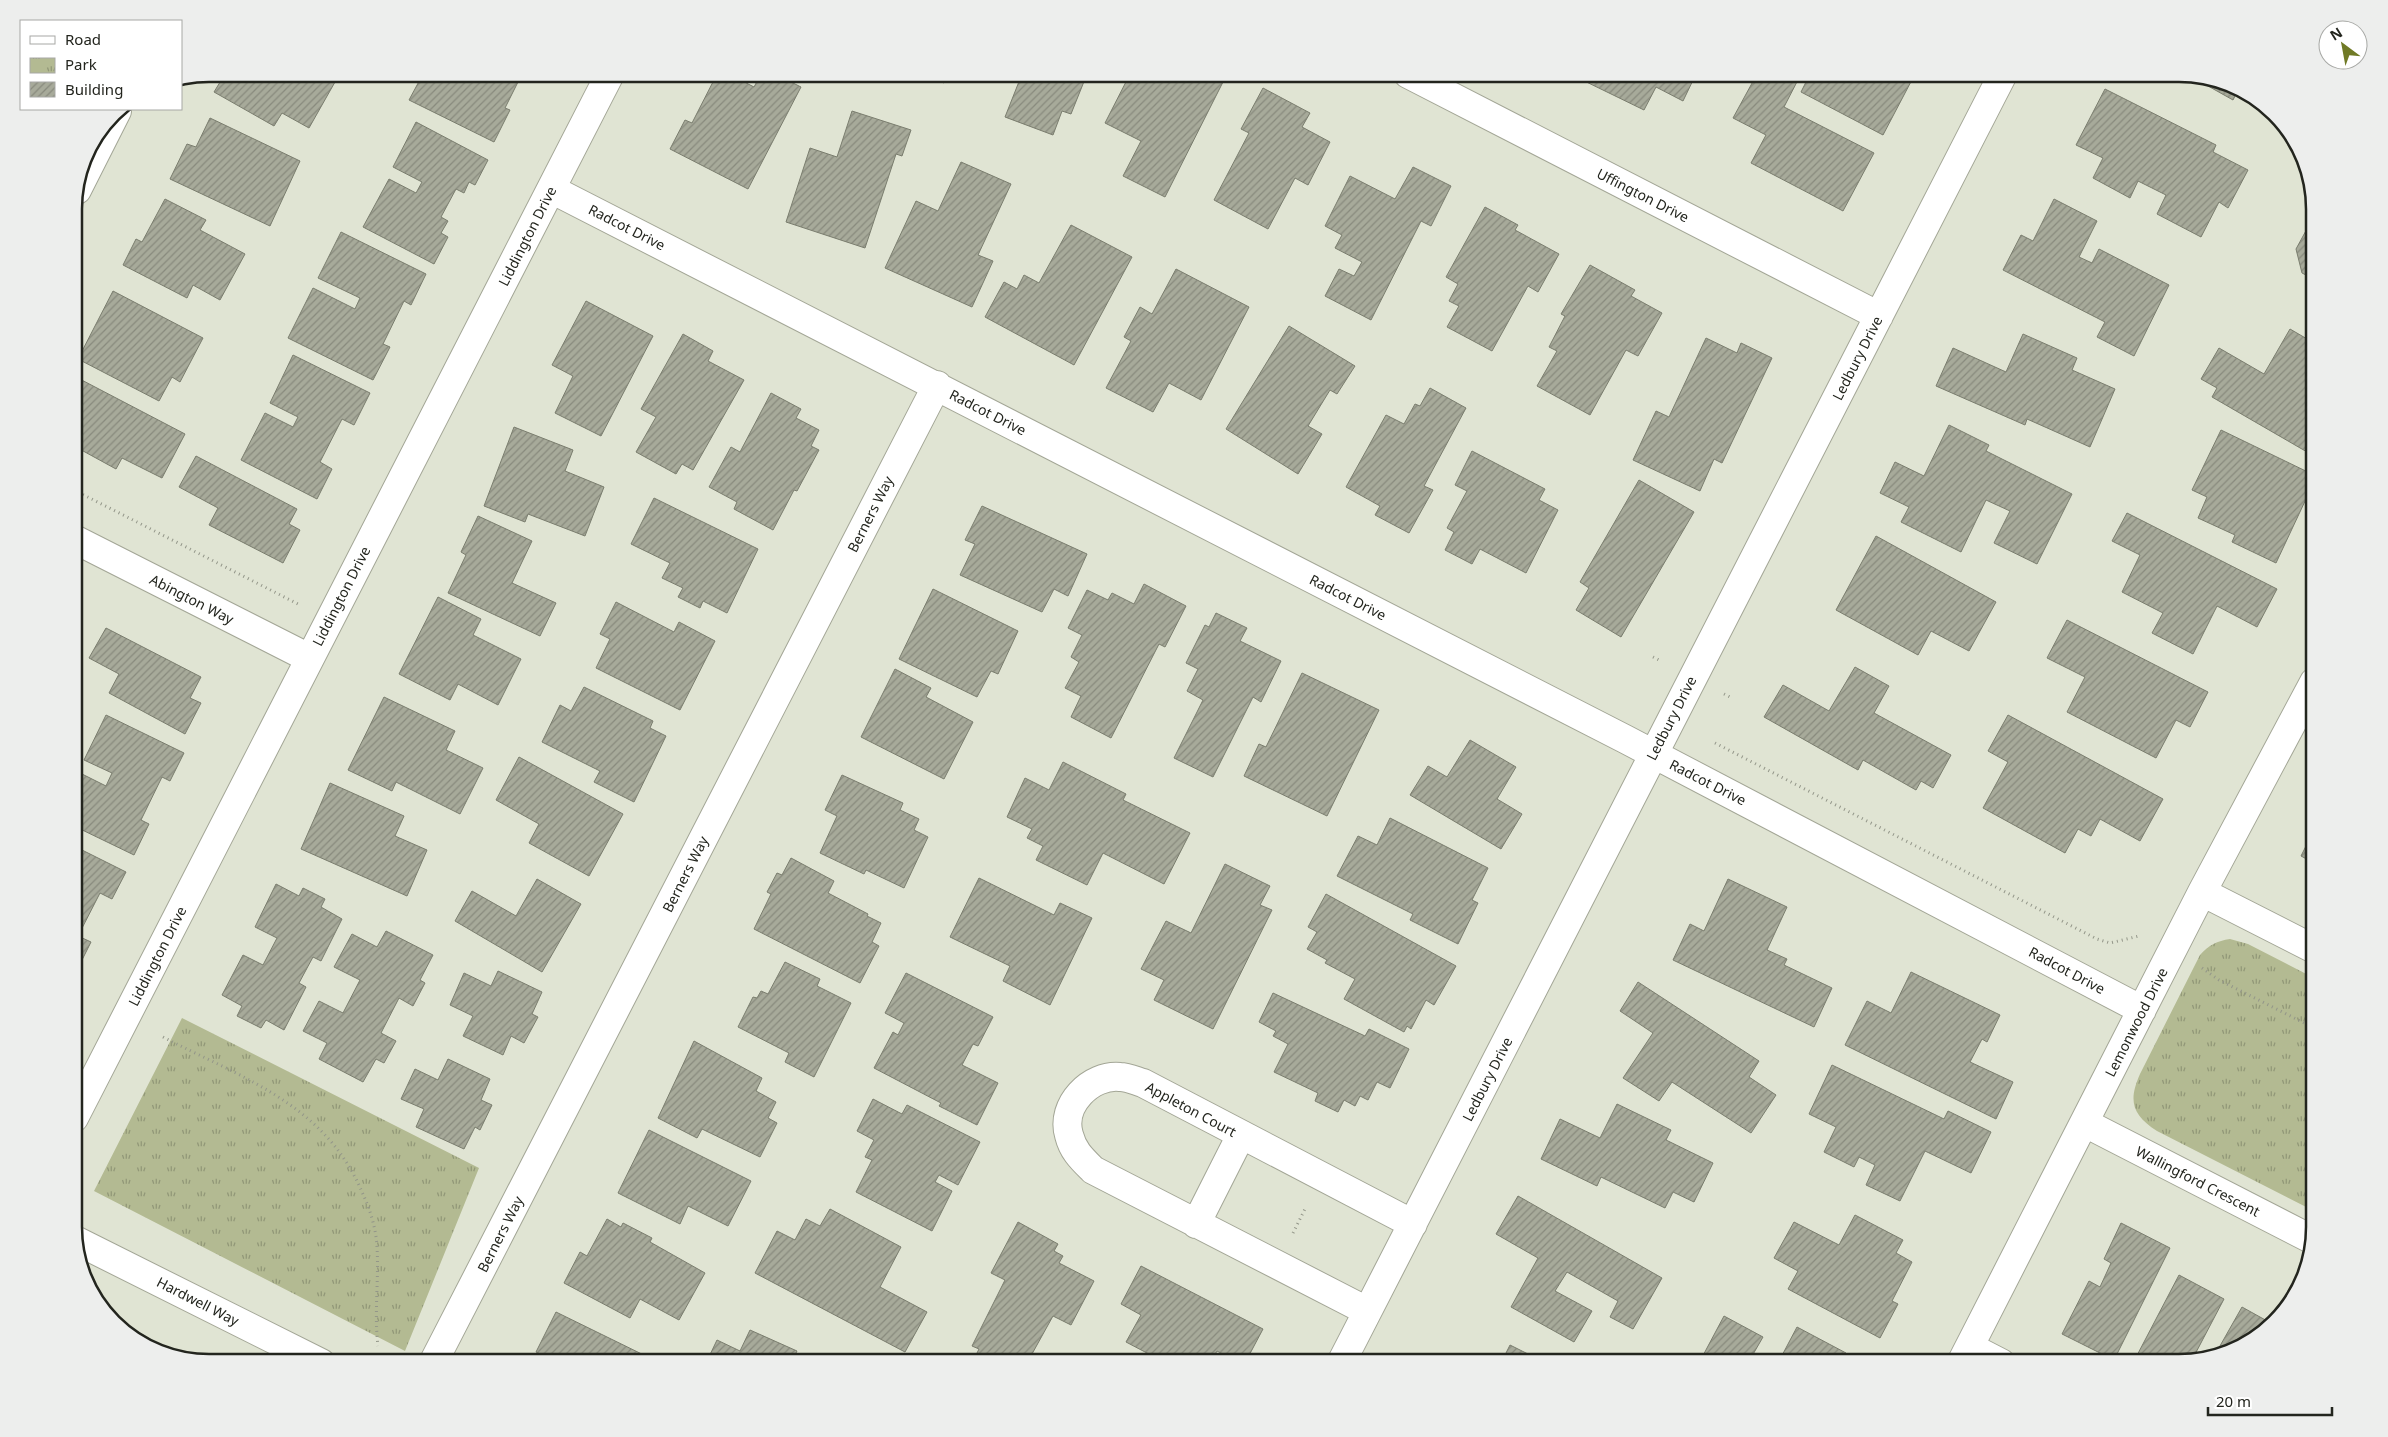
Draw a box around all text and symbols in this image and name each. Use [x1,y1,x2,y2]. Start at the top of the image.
legend [20,20,182,110]
north arrow [2318,20,2368,70]
text: N [2326,22,2346,45]
text: Road [65,29,101,49]
text: Park [65,54,97,74]
text: Building [65,79,123,99]
street label: Uffington Drive [1594,164,1692,226]
street label: Liddington Drive [494,183,560,289]
street label: Radcot Drive [585,200,669,255]
street label: Ledbury Drive [1828,312,1886,403]
street label: Radcot Drive [946,385,1030,440]
street label: Berners Way [843,472,898,555]
street label: Liddington Drive [308,543,374,649]
street label: Abington Way [147,570,238,629]
street label: Radcot Drive [1306,570,1390,625]
street label: Ledbury Drive [1642,672,1700,763]
street label: Radcot Drive [1666,755,1750,810]
street label: Berners Way [658,832,713,915]
street label: Liddington Drive [124,903,190,1009]
street label: Radcot Drive [2026,942,2108,998]
street label: Lemonwood Drive [2100,964,2172,1080]
street label: Ledbury Drive [1458,1033,1516,1124]
street label: Appleton Court [1142,1077,1240,1141]
street label: Wallingford Crescent [2133,1141,2263,1221]
street label: Berners Way [473,1192,528,1275]
street label: Hardwell Way [154,1272,243,1330]
scale bar [2208,1384,2332,1416]
text: 20 m [2216,1391,2251,1411]

